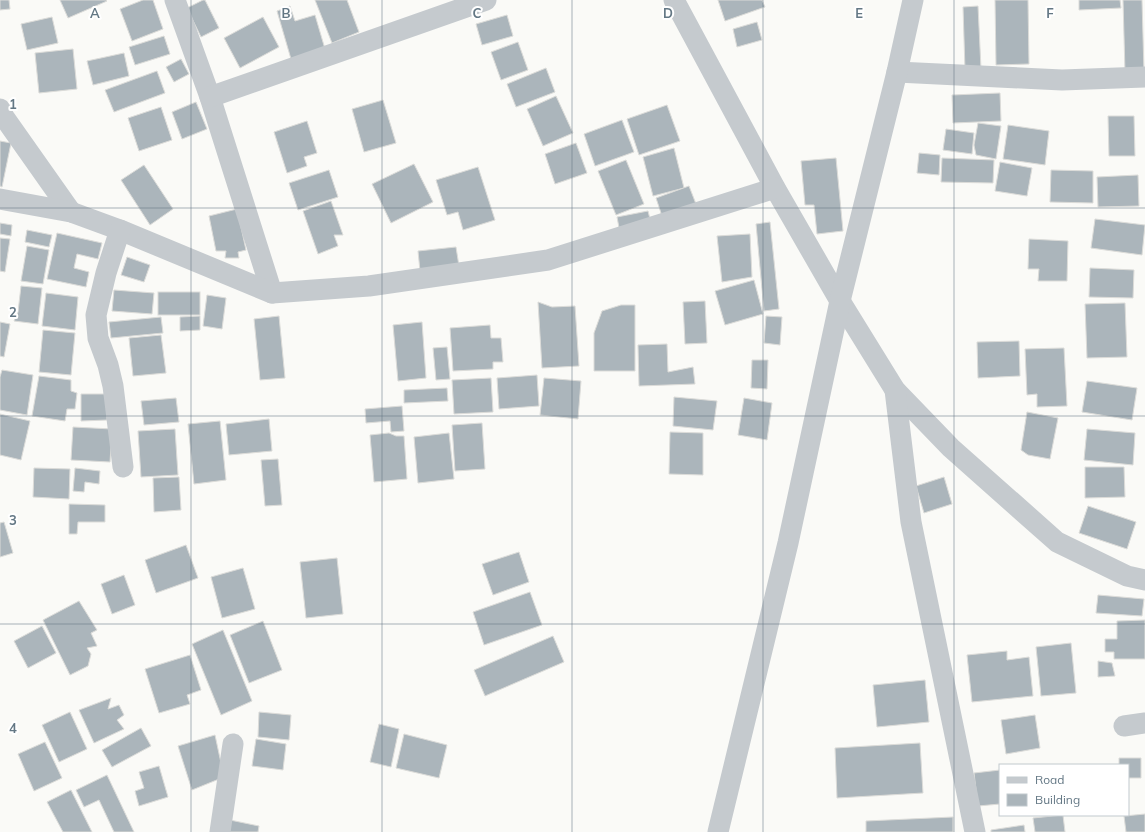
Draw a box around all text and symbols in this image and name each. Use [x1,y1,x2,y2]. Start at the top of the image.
text: A [90,5,100,21]
text: B [282,5,291,21]
text: C [473,5,482,21]
text: D [663,5,673,21]
text: E [855,5,863,21]
text: F [1046,5,1054,21]
text: 1 [9,96,17,112]
text: 2 [9,304,17,320]
text: 3 [9,512,17,528]
text: 4 [9,720,17,736]
legend [999,764,1129,816]
text: Road [1035,772,1064,787]
text: Building [1035,792,1080,807]

